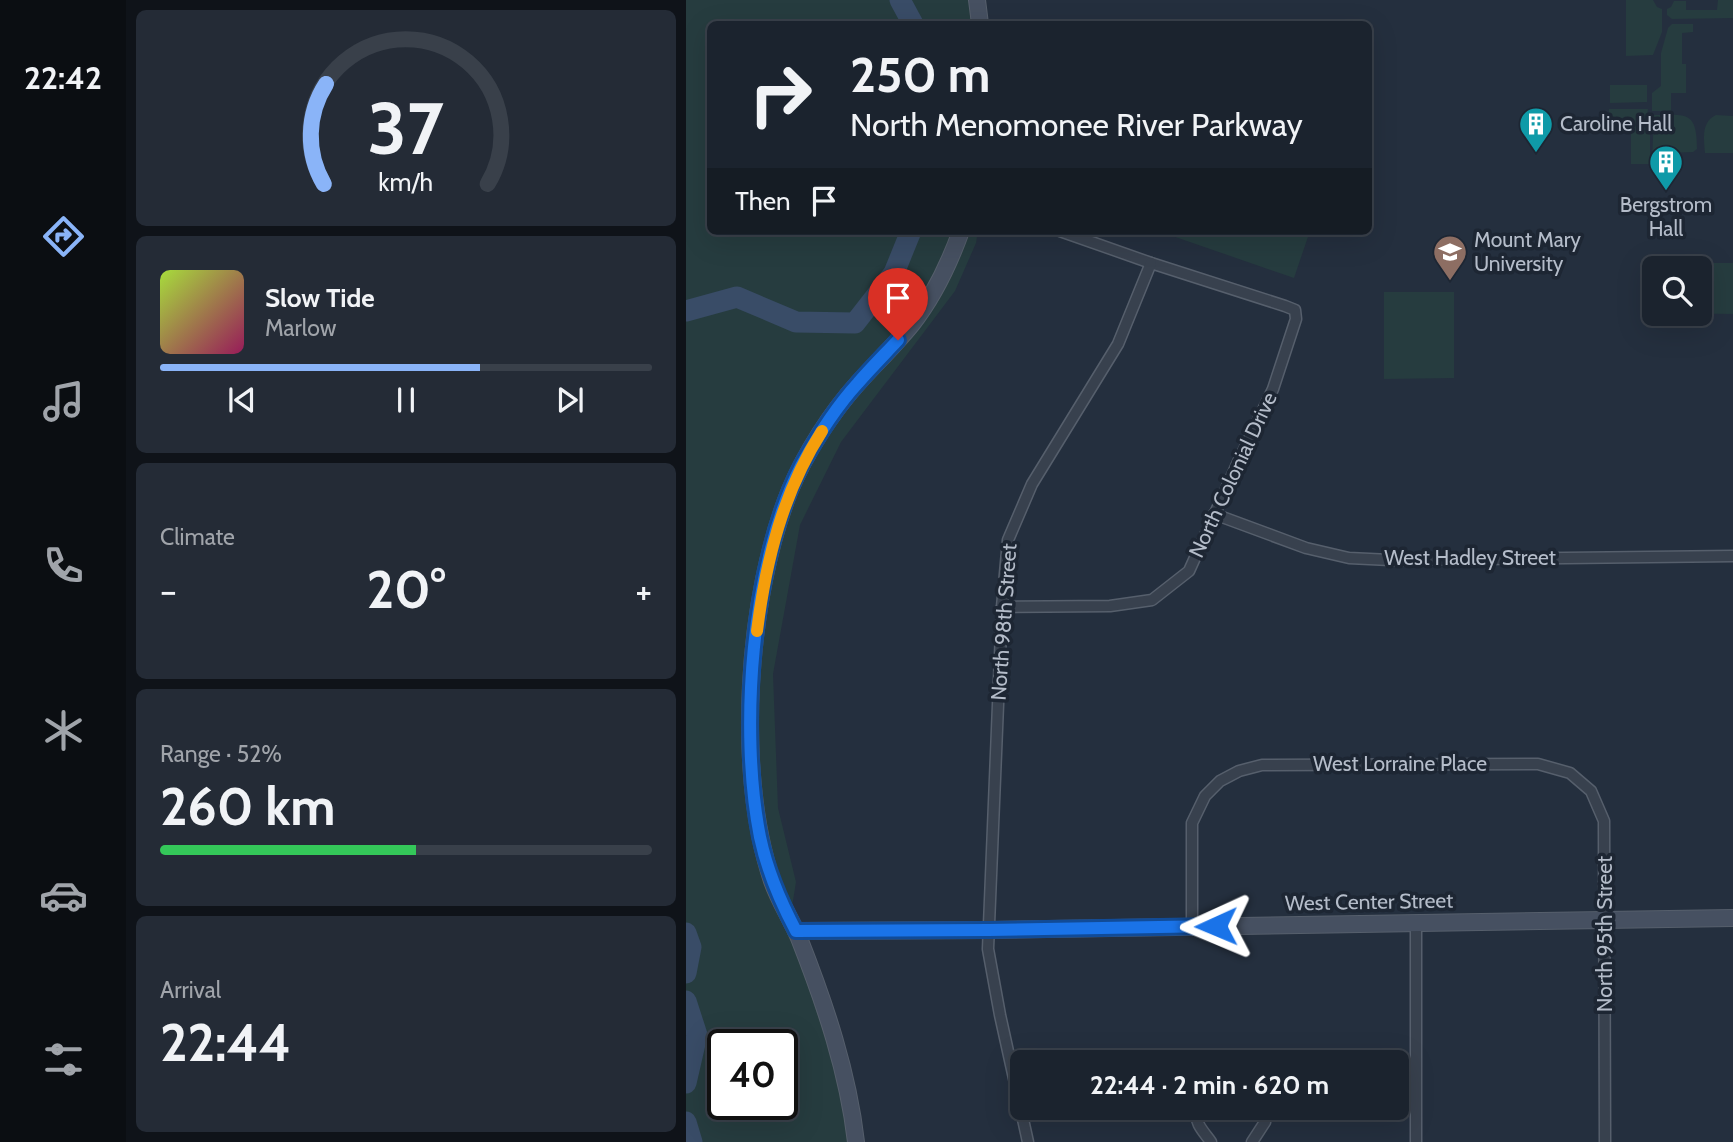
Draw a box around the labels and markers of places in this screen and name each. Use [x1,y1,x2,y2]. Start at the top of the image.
building icon: Caroline Hall [1517,105,1555,154]
place label: Caroline Hall [1560,111,1672,136]
building icon: Bergstrom Hall [1647,143,1685,192]
place label: Bergstrom Hall [1620,192,1712,241]
place label: Mount Mary University [1474,227,1581,276]
school or university icon: Mount Mary University [1431,233,1469,282]
pin [868,268,928,340]

